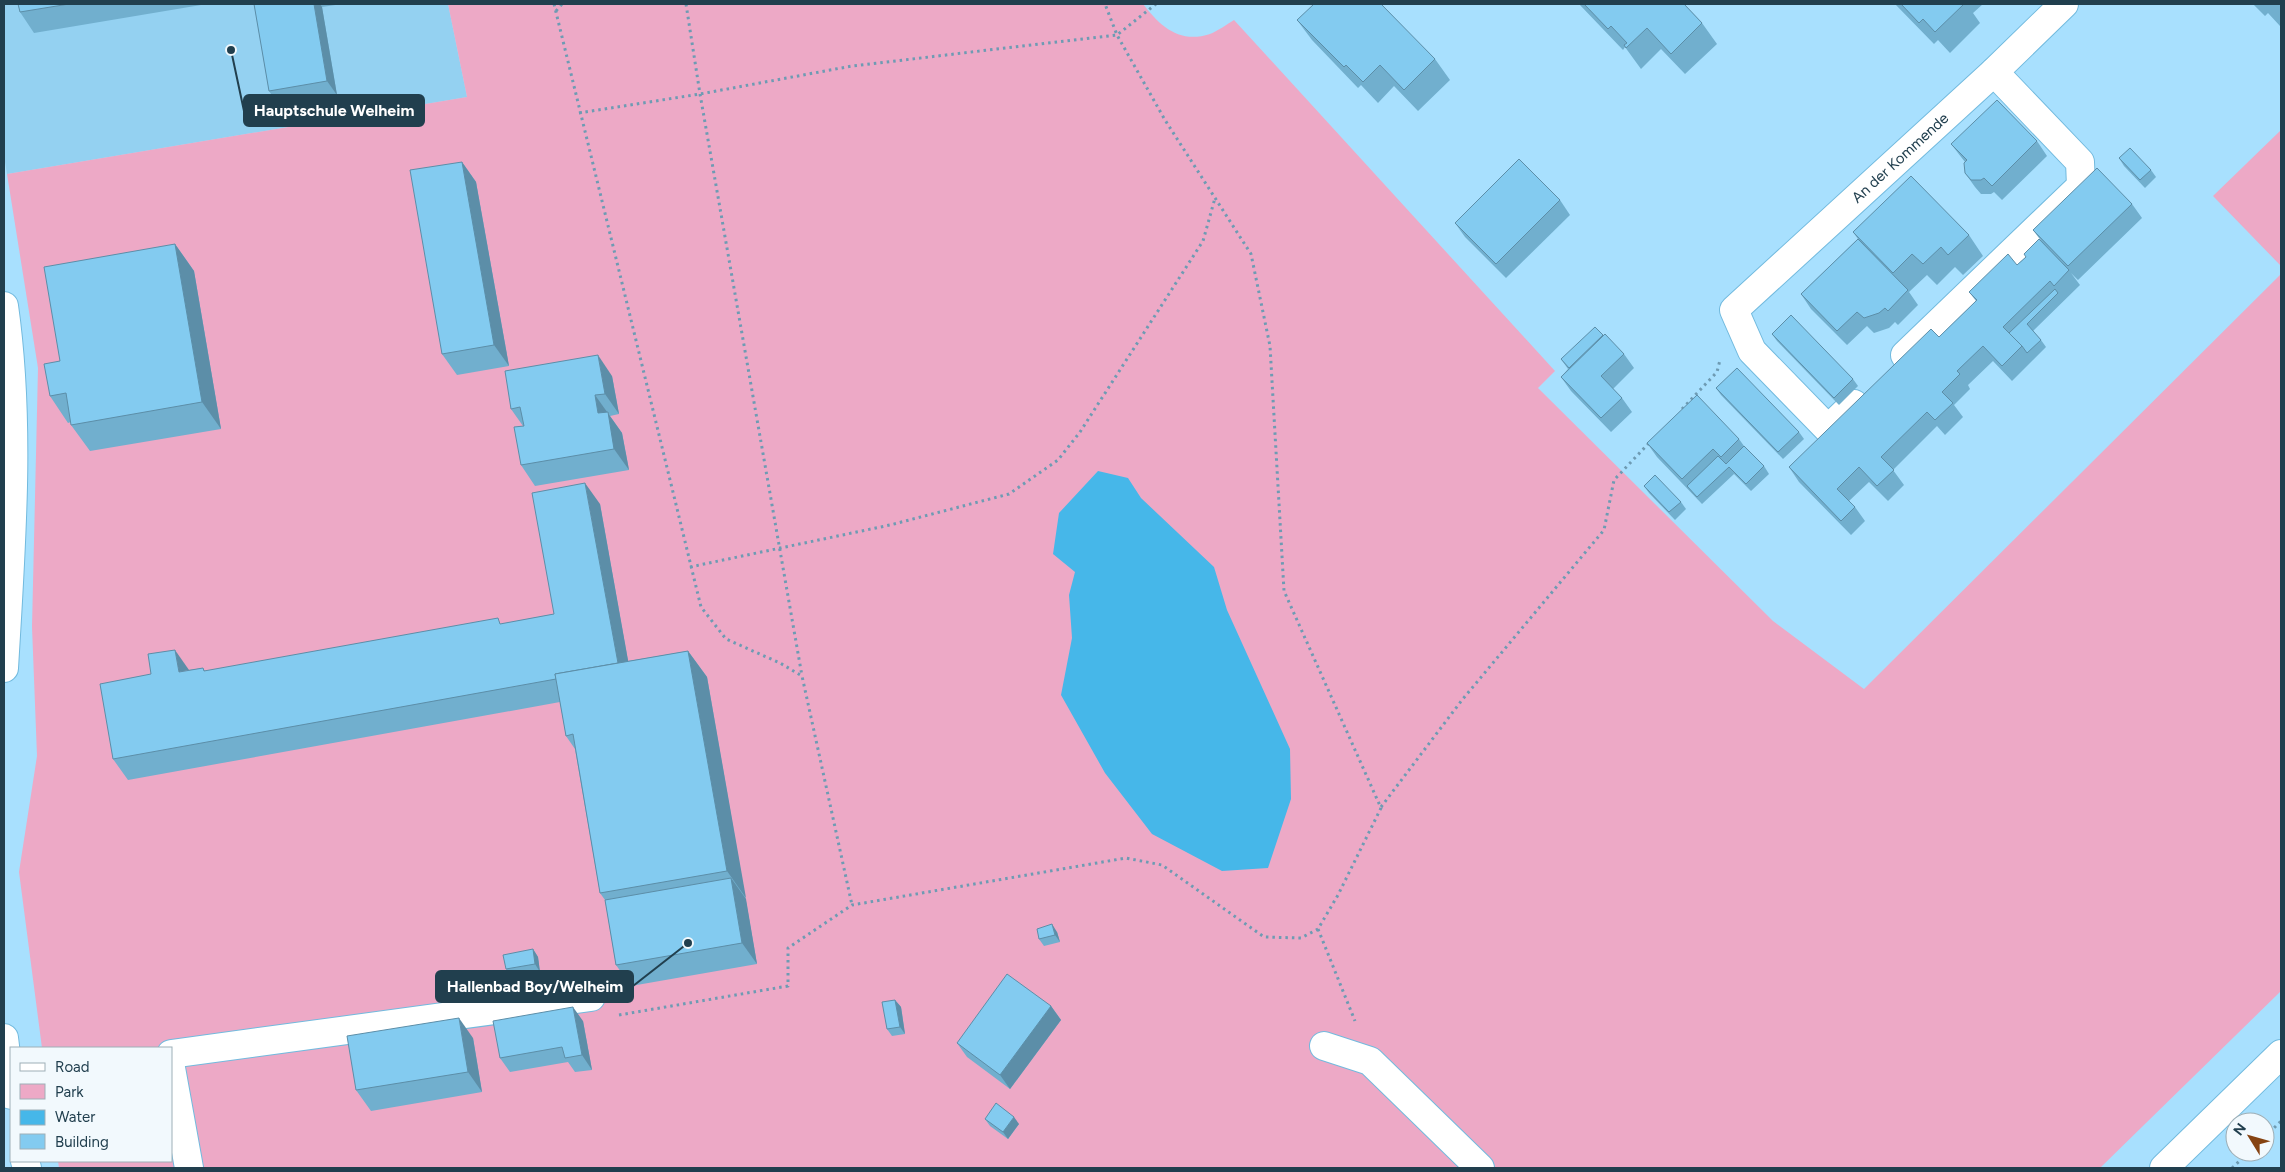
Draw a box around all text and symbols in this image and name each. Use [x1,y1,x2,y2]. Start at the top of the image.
callout: Hauptschule Welheim [244,95,424,126]
text: Hauptschule Welheim [254,101,414,120]
street label: An der Kommende [1848,109,1952,207]
callout: Hallenbad Boy/Welheim [436,971,633,1002]
text: Hallenbad Boy/Welheim [447,977,623,996]
legend [10,1047,172,1162]
text: Road [55,1058,90,1076]
text: Park [55,1083,84,1101]
text: Water [55,1108,95,1126]
north arrow [2225,1112,2275,1162]
text: N [2230,1120,2250,1139]
text: Building [55,1133,109,1151]

